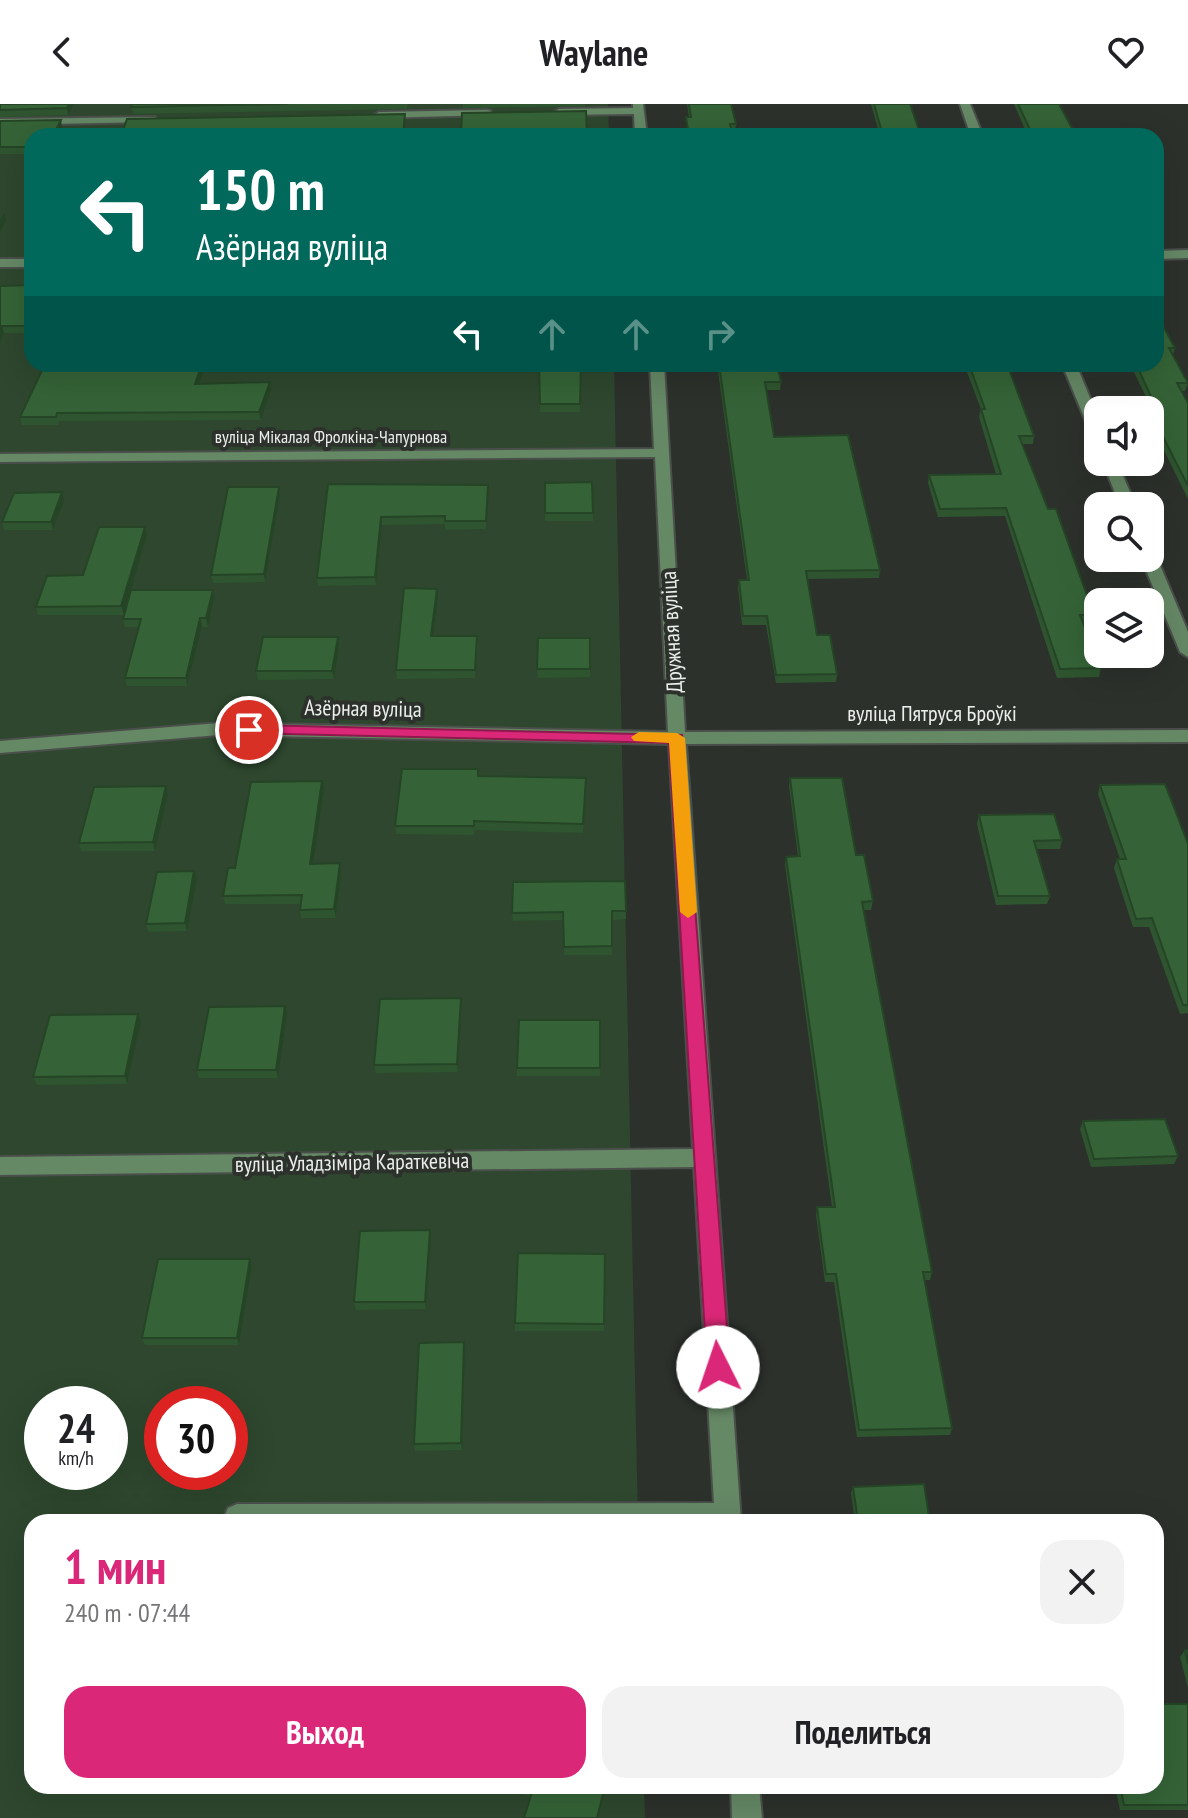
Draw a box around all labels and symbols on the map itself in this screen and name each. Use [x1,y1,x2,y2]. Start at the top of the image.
street label: вуліца Мікалая Фролкіна-Чапурнова [215,425,447,448]
street label: Дружная вуліца [654,570,688,694]
street label: Азёрная вуліца [304,693,422,723]
pin [215,696,283,764]
street label: вуліца Пятруся Броўкі [847,699,1017,727]
street label: вуліца Уладзіміра Караткевіча [235,1146,469,1178]
position arrow [676,1325,760,1409]
speed limit sign: 30 [144,1386,248,1490]

